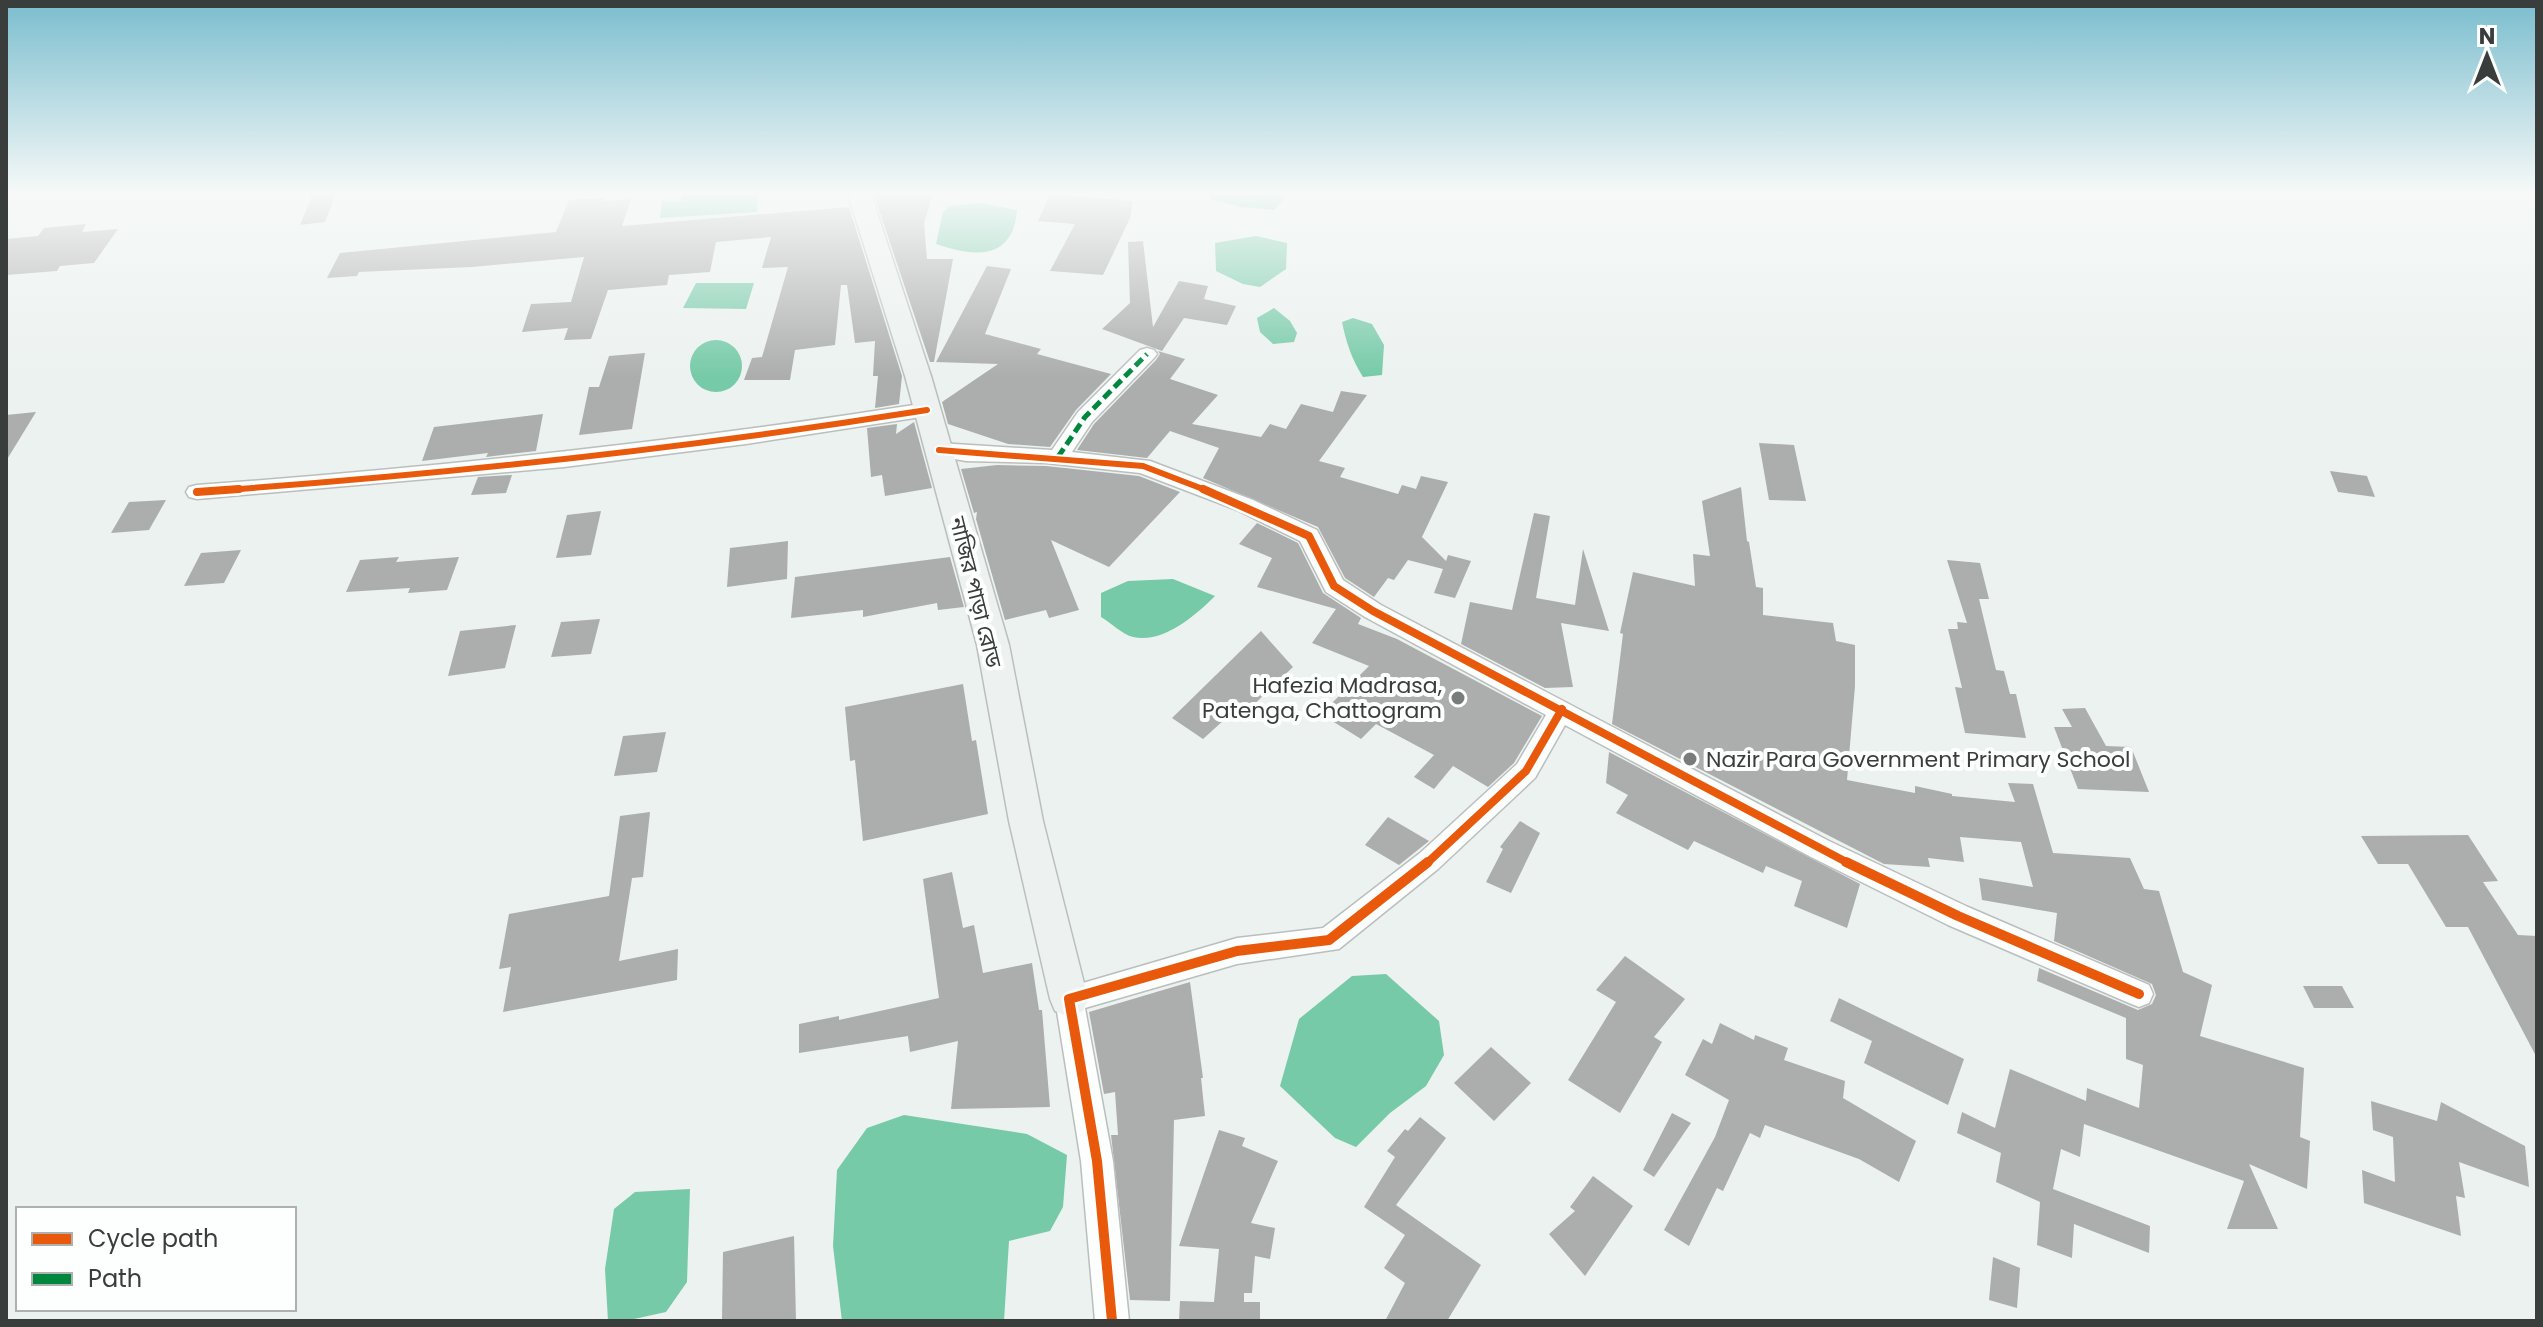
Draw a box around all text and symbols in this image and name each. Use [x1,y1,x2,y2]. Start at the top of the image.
north arrow [2447,16,2527,96]
text: N [2479,21,2495,52]
street label: নাজির পাড়া রোড [942,512,1009,671]
place label: Hafezia Madrasa, Patenga, Chattogram [1202,670,1442,726]
marker: Hafezia Madrasa, Patenga, Chattogram [1449,689,1467,707]
place label: Nazir Para Government Primary School [1706,744,2130,775]
marker: Nazir Para Government Primary School [1681,750,1699,768]
legend [16,1207,296,1311]
text: Cycle path [88,1222,218,1255]
text: Path [88,1262,142,1295]

